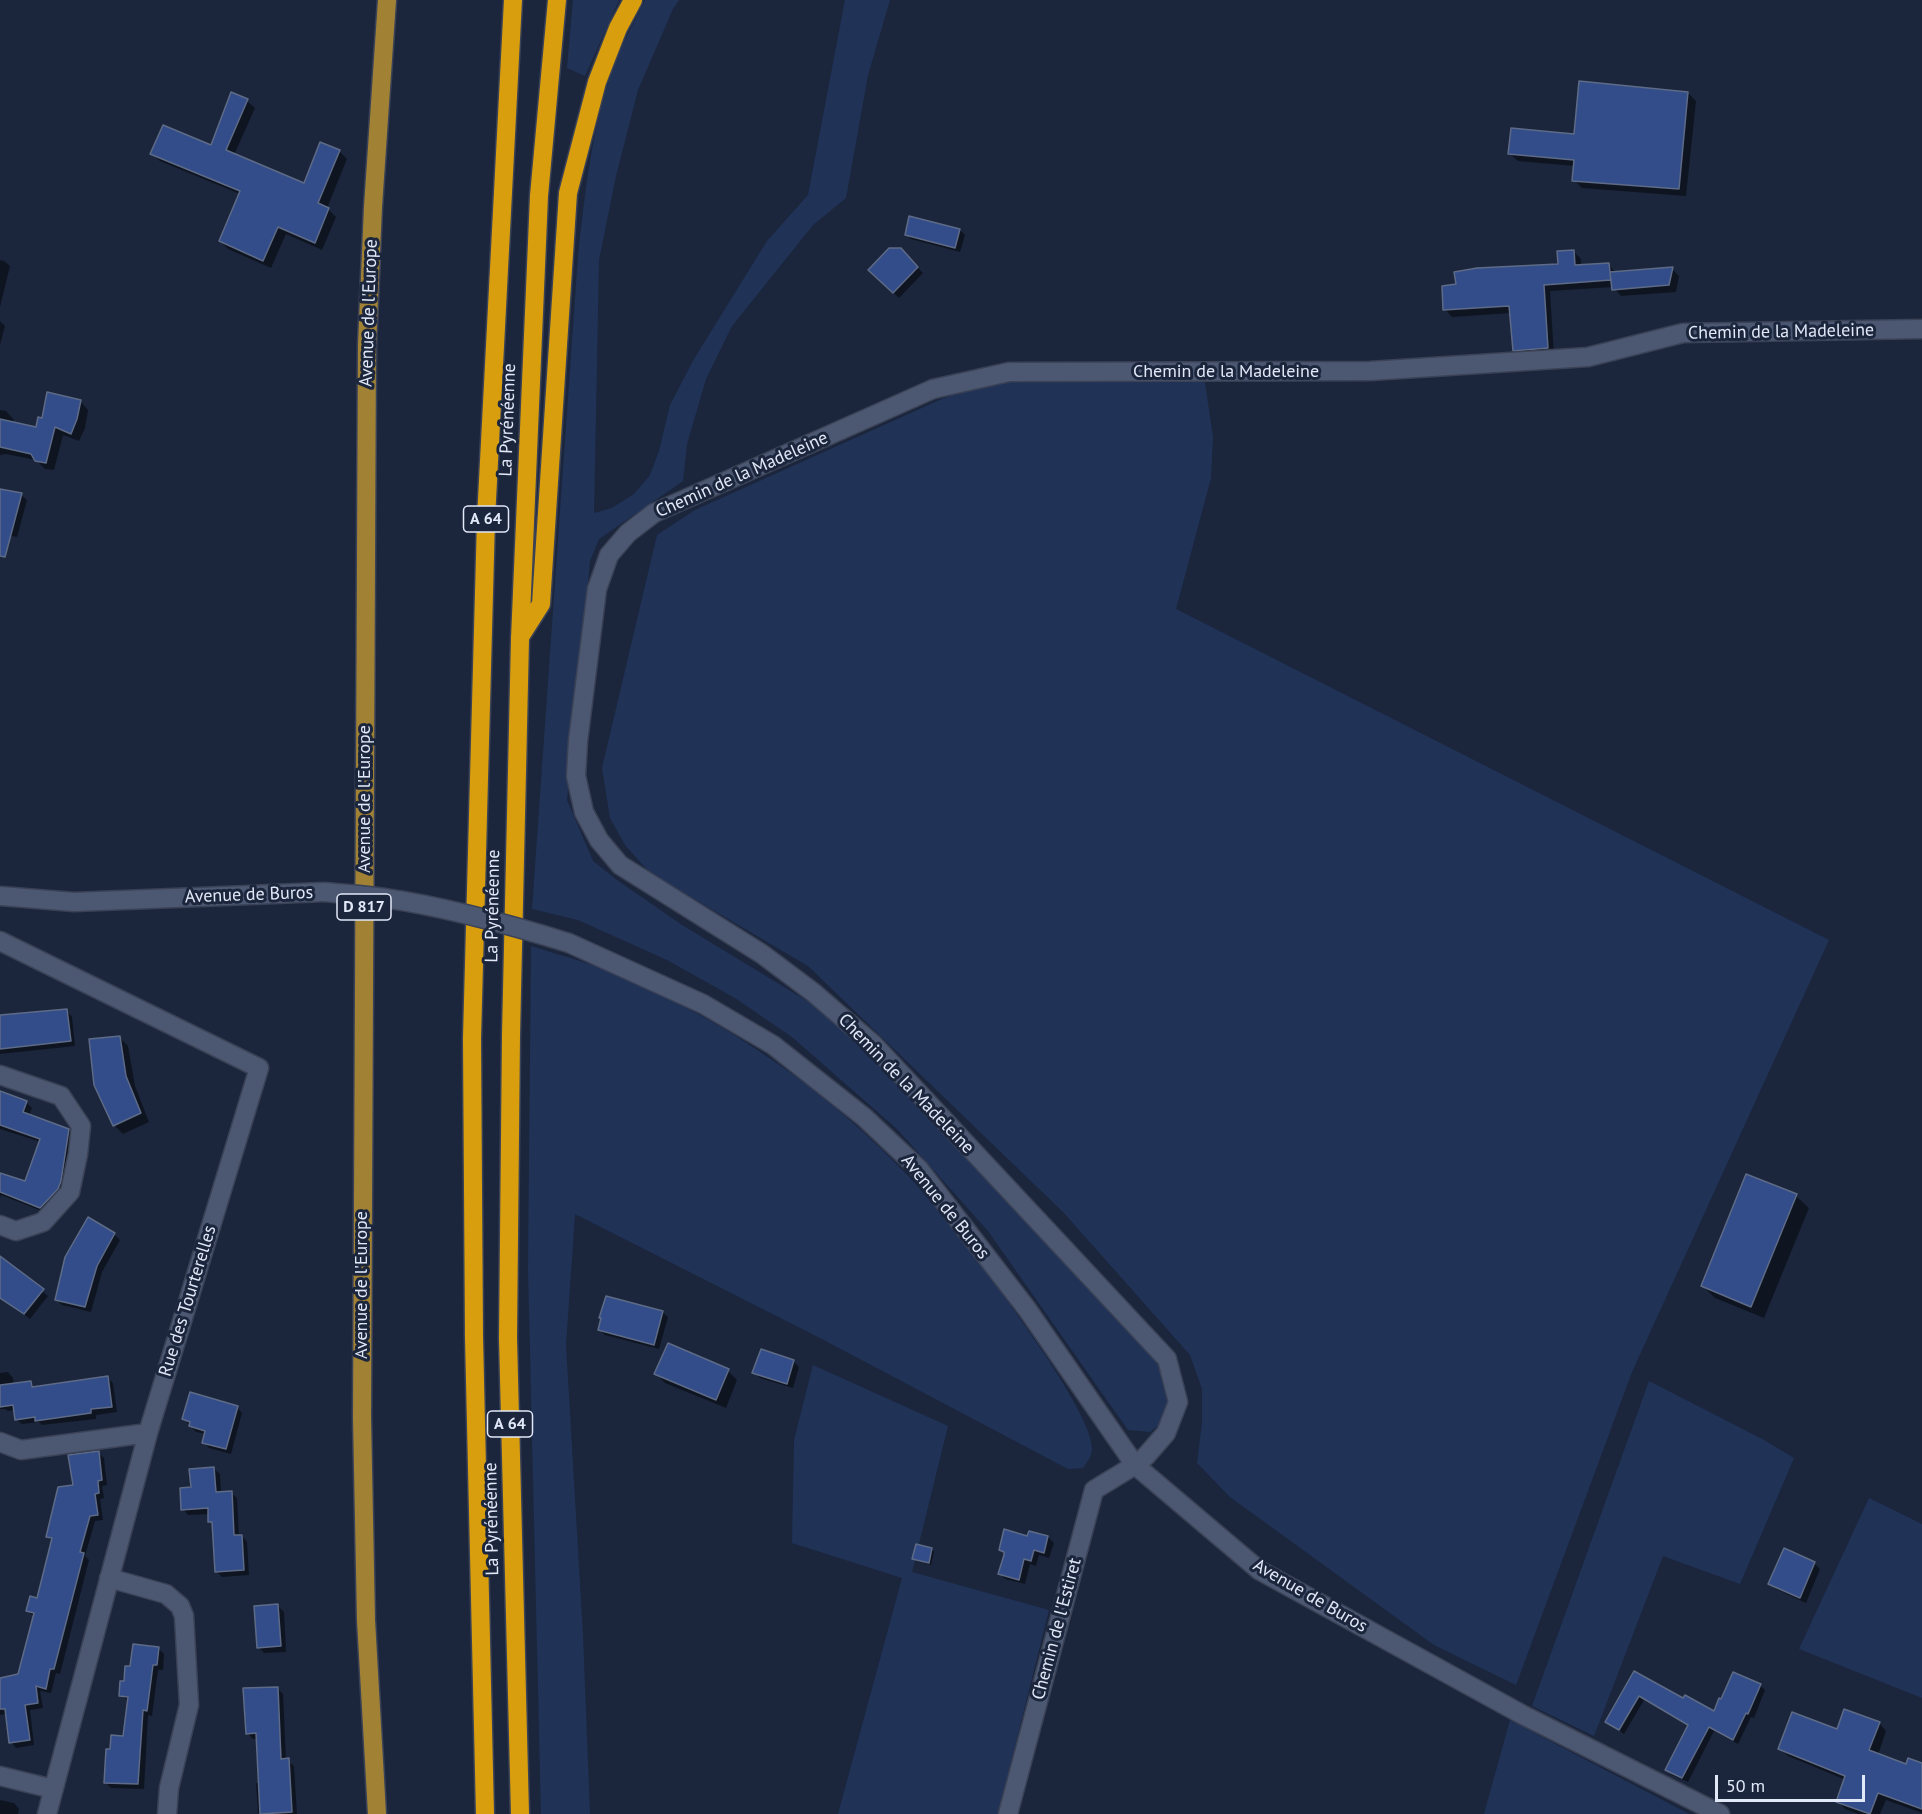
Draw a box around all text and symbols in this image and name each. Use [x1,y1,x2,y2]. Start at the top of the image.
street label: Avenue de l'Europe [356,239,382,387]
street label: Chemin de la Madeleine [1688,320,1874,344]
street label: Chemin de la Madeleine [1133,361,1319,383]
street label: La Pyrénéenne [495,363,521,477]
street label: Chemin de la Madeleine [653,427,831,523]
road number: A 64 [464,506,508,532]
street label: Avenue de l'Europe [354,725,376,873]
street label: La Pyrénéenne [481,849,505,963]
street label: Avenue de Buros [185,882,313,908]
road number: D 817 [337,894,391,920]
street label: Chemin de la Madeleine [834,1010,978,1158]
street label: Avenue de Buros [896,1150,994,1264]
street label: Avenue de l'Europe [351,1211,373,1359]
street label: Rue des Tourterelles [155,1223,221,1379]
road number: A 64 [488,1411,532,1437]
street label: La Pyrénéenne [480,1462,504,1576]
street label: Avenue de Buros [1249,1555,1371,1637]
street label: Chemin de l'Estiret [1028,1556,1086,1702]
scale bar [1718,1763,1868,1801]
text: 50 m [1726,1774,1765,1797]

